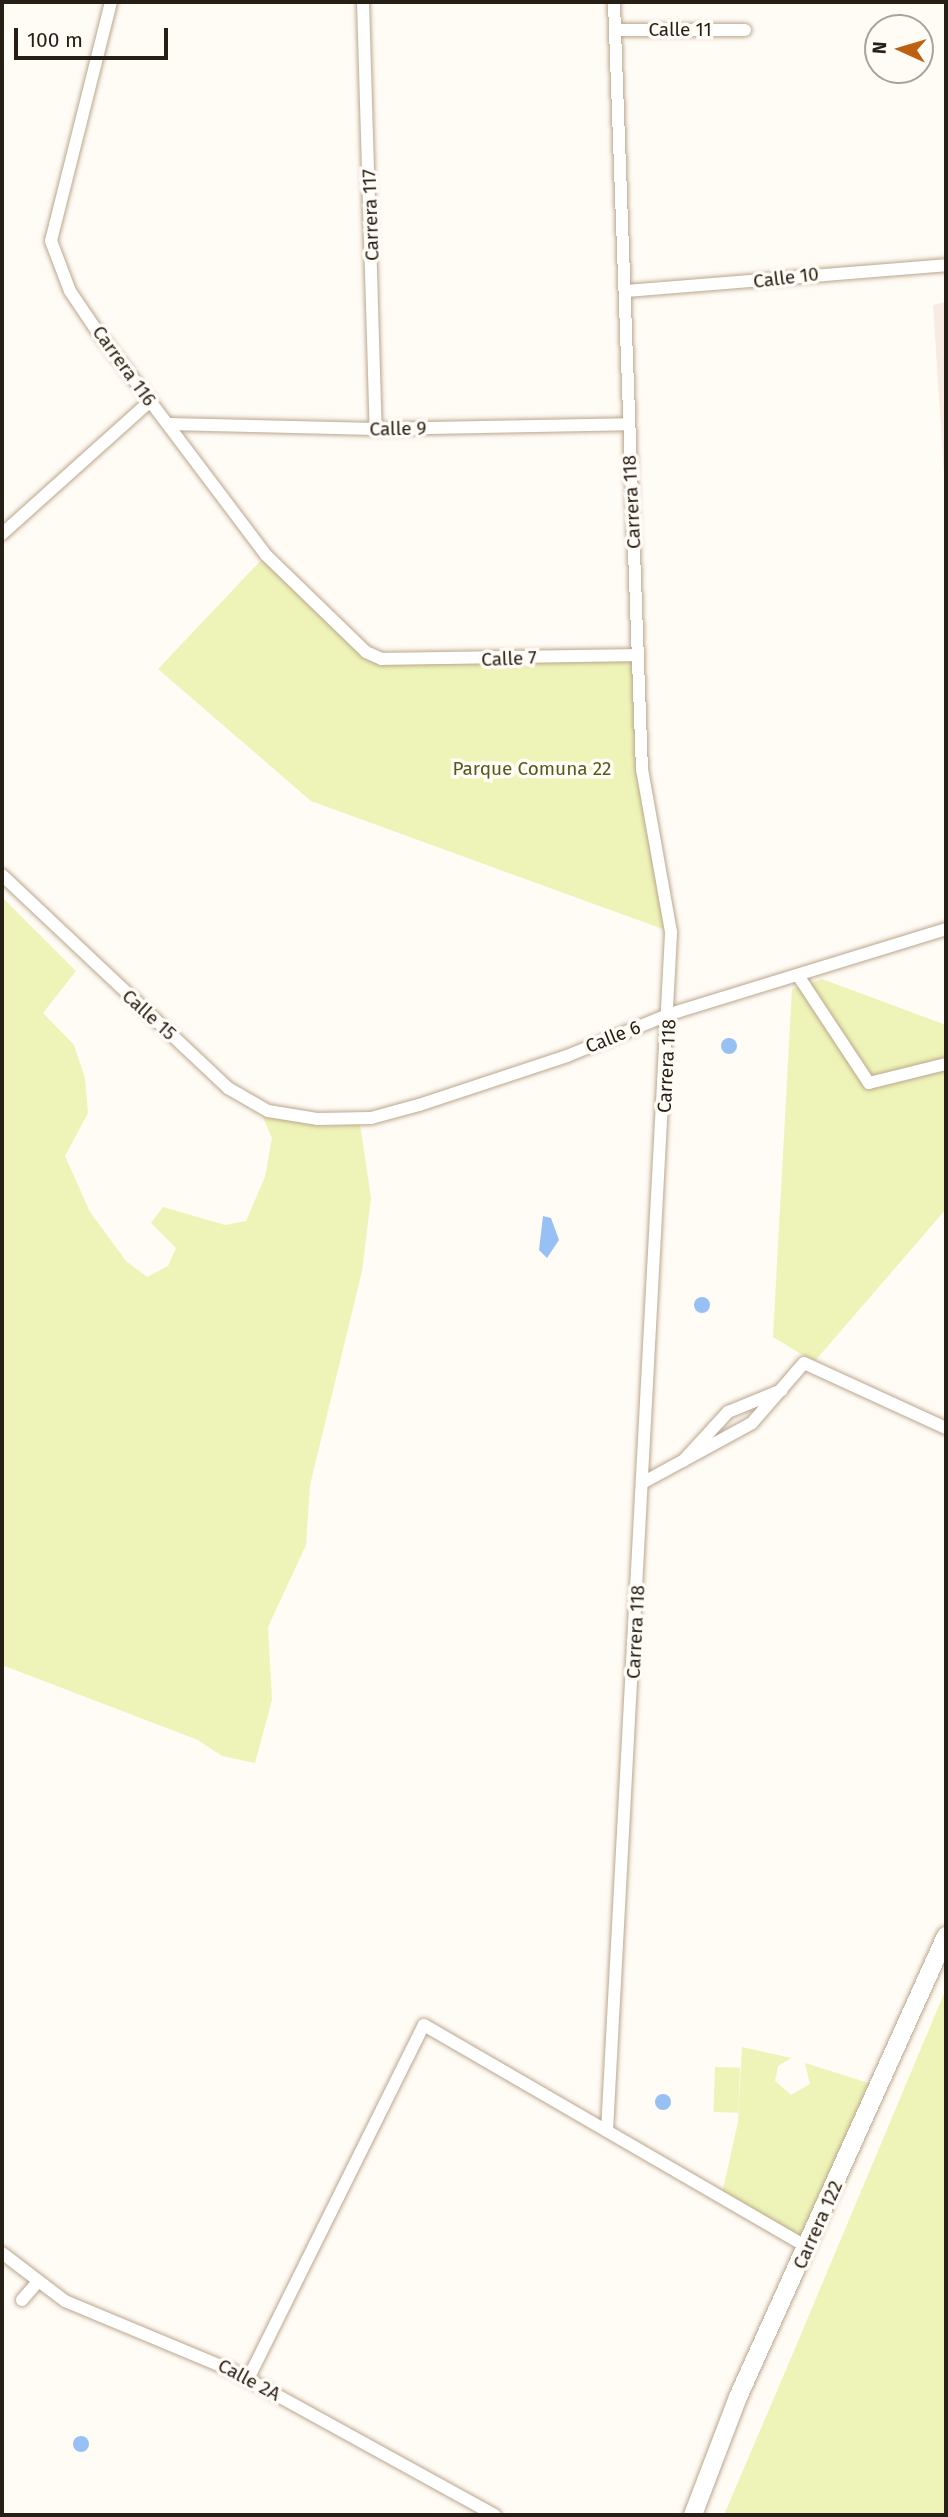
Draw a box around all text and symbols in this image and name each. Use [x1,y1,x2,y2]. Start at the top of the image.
scale bar [18,14,172,58]
north arrow [864,14,934,84]
street label: Calle 11 [648,19,712,41]
text: 100 m [27,27,83,53]
text: N [868,41,891,55]
street label: Carrera 117 [358,169,384,261]
street label: Calle 10 [752,263,820,293]
street label: Carrera 116 [87,321,161,411]
street label: Calle 9 [369,417,427,441]
street label: Carrera 118 [618,454,646,550]
street label: Calle 7 [481,647,537,671]
park label: Parque Comuna 22 [453,758,611,780]
street label: Calle 15 [117,985,181,1045]
street label: Calle 6 [582,1016,644,1058]
street label: Carrera 118 [653,1018,681,1114]
street label: Carrera 118 [622,1584,650,1680]
street label: Carrera 122 [788,2177,848,2273]
street label: Calle 2A [214,2354,284,2406]

